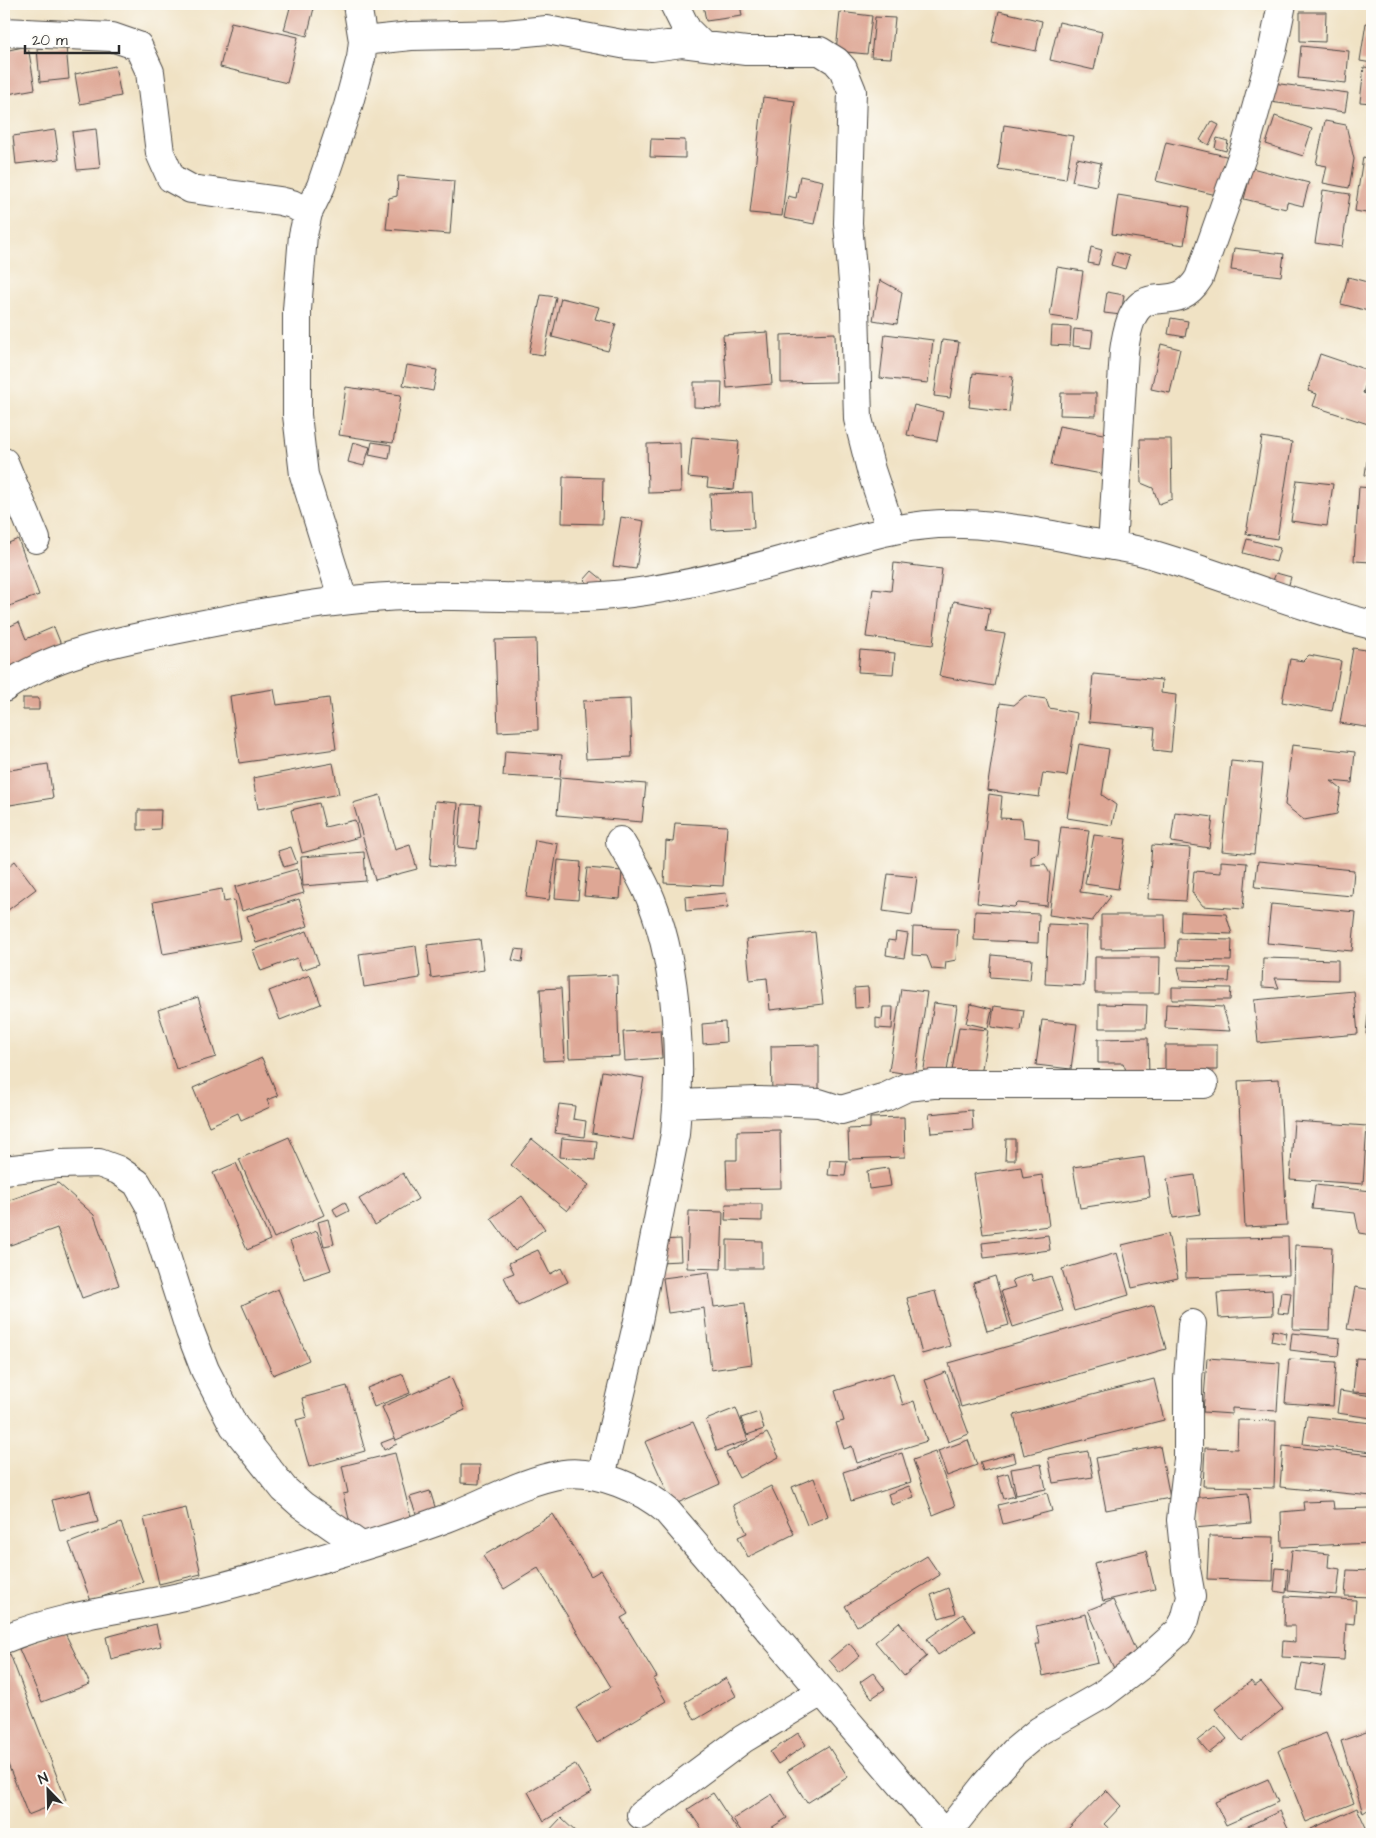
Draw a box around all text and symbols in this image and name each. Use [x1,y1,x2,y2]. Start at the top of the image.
scale bar [25,22,119,54]
text: 20 m [32,30,68,51]
north arrow [22,1766,72,1816]
text: N [35,1768,51,1790]

